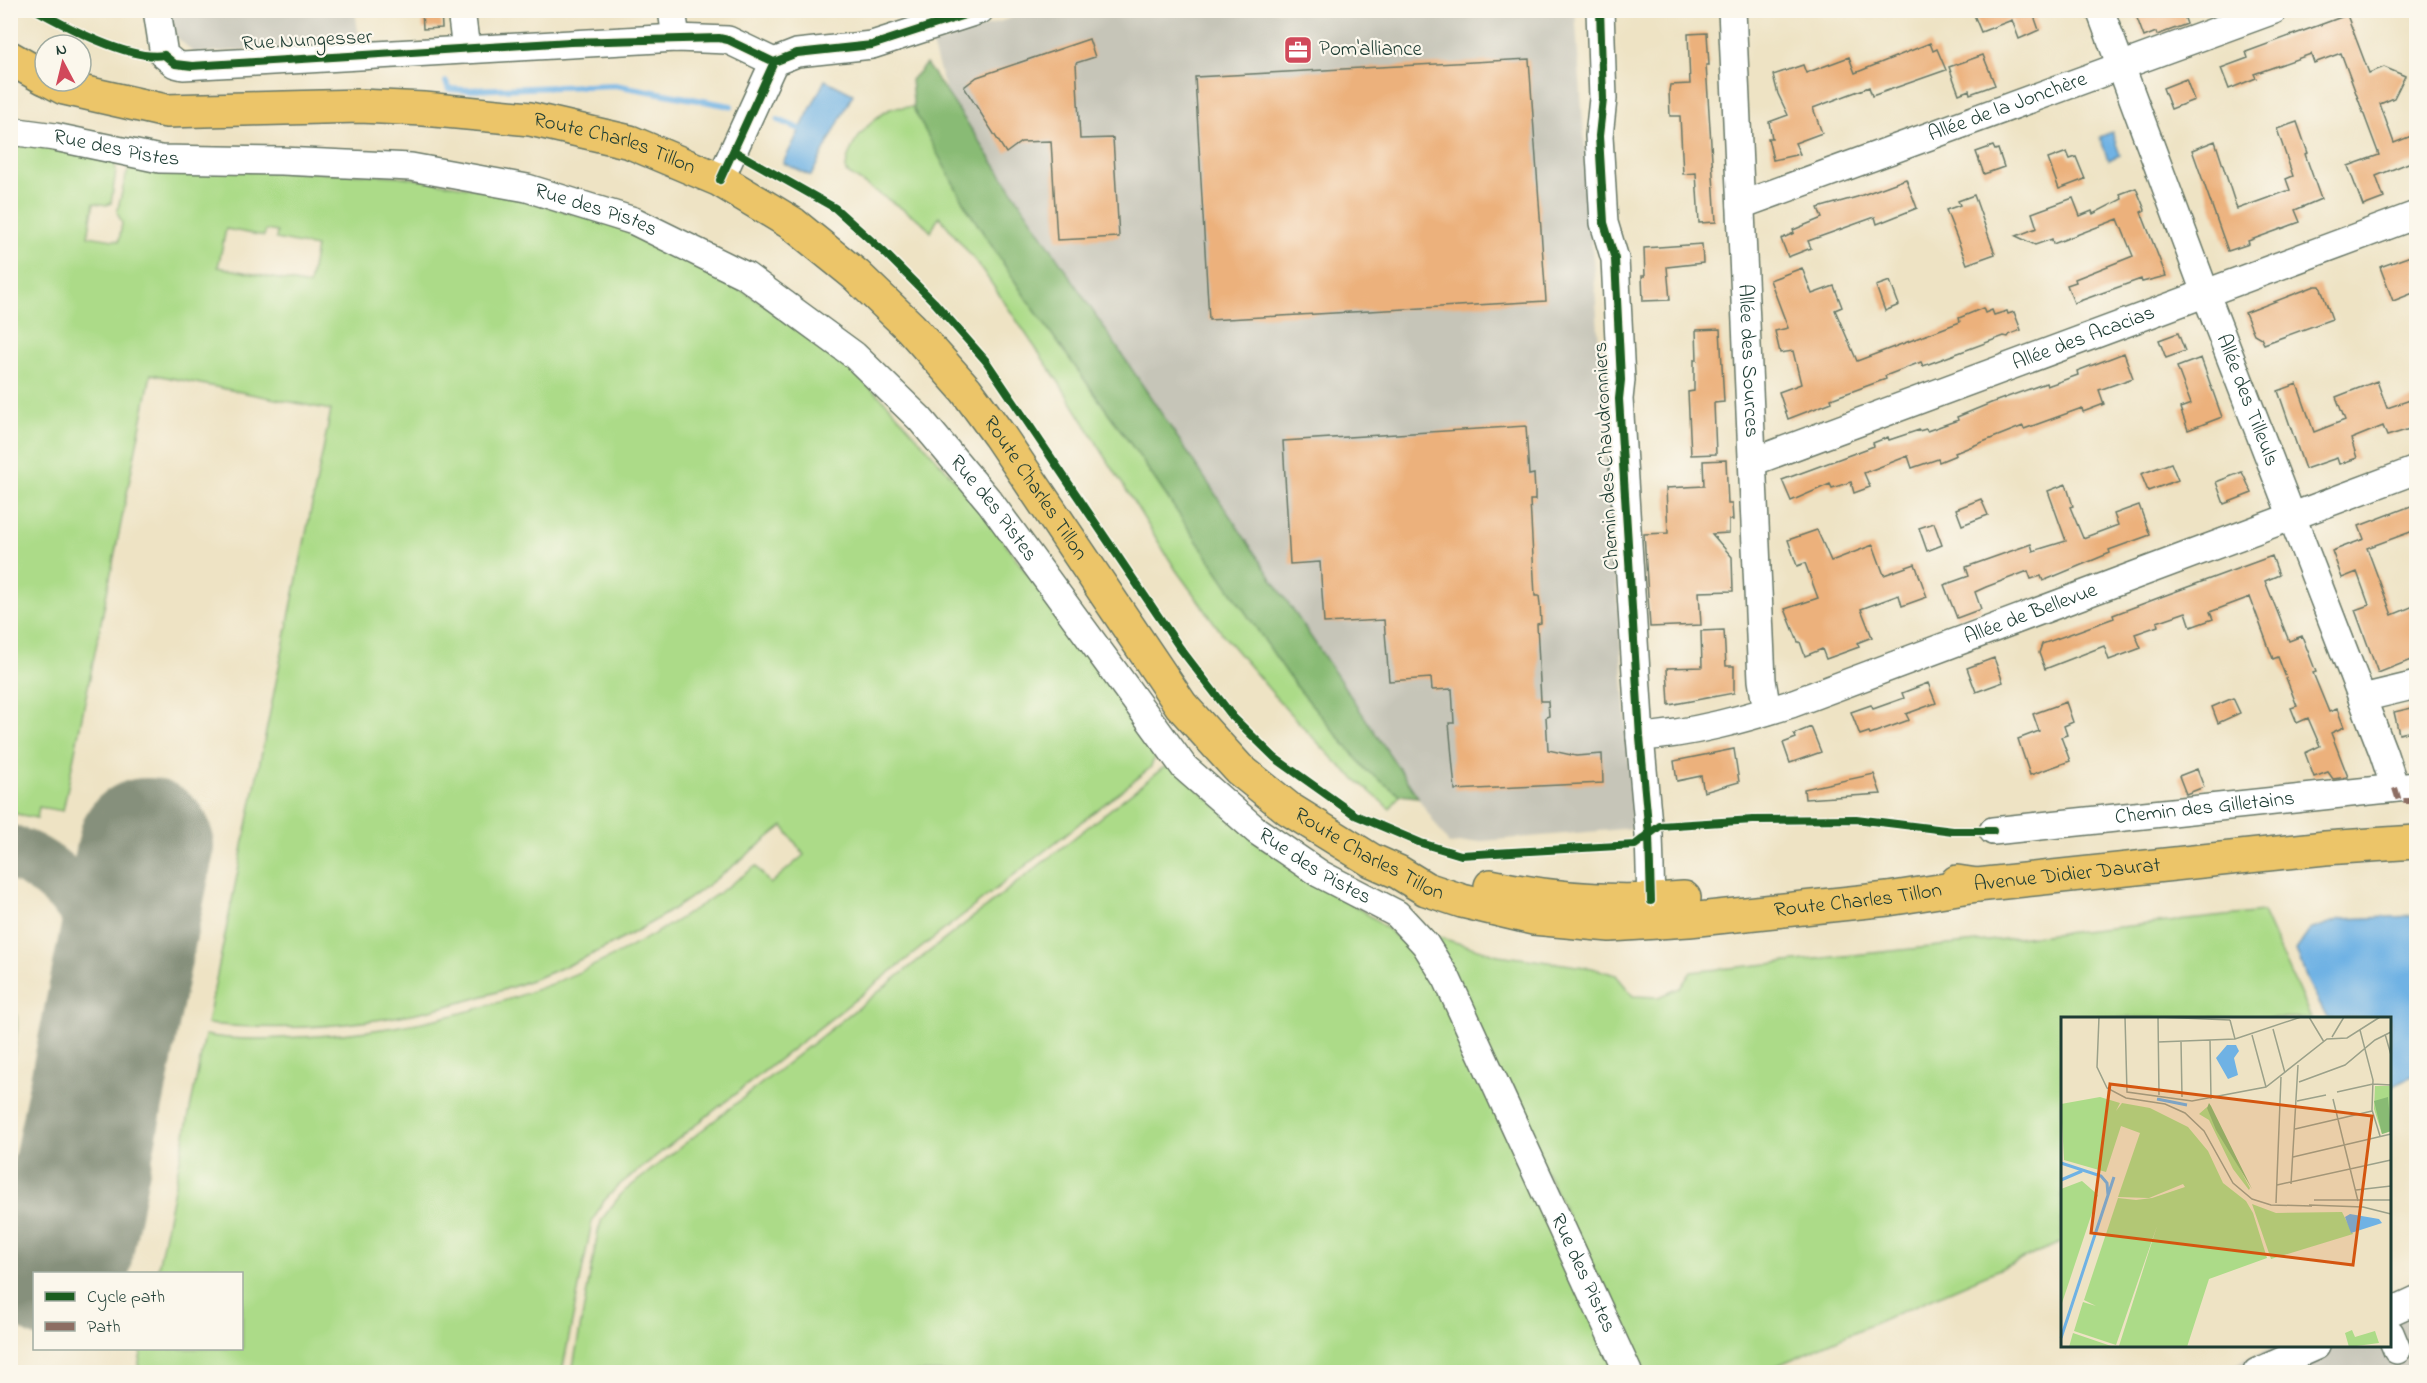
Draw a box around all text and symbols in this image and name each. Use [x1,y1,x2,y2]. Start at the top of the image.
street label: Rue Nungesser [241,23,374,61]
north arrow [33,33,93,93]
office icon: Pom'alliance [1282,34,1314,66]
place label: Pom'alliance [1319,35,1422,65]
text: N [55,38,68,63]
street label: Allée de la Jonchère [1924,64,2092,150]
street label: Route Charles Tillon [530,105,700,183]
street label: Rue des Pistes [51,122,180,174]
street label: Rue des Pistes [530,176,662,245]
street label: Allée des Sources [1729,283,1766,438]
street label: Allée des Acacias [2008,298,2159,379]
street label: Allée des Tilleuls [2208,330,2286,471]
street label: Chemin des Chaudronniers [1586,341,1628,571]
street label: Route Charles Tillon [975,410,1095,567]
street label: Rue des Pistes [942,449,1044,568]
street label: Allée de Bellevue [1960,575,2102,653]
street label: Chemin des Gilletains [2113,784,2296,833]
street label: Route Charles Tillon [1288,801,1448,909]
street label: Rue des Pistes [1252,821,1376,913]
street label: Avenue Didier Daurat [1972,851,2162,900]
street label: Route Charles Tillon [1773,876,1944,926]
inset map [2061,1017,2391,1347]
street label: Rue des Pistes [1542,1209,1623,1338]
legend [33,1272,243,1350]
text: Cycle path [87,1285,165,1311]
text: Path [87,1315,121,1341]

